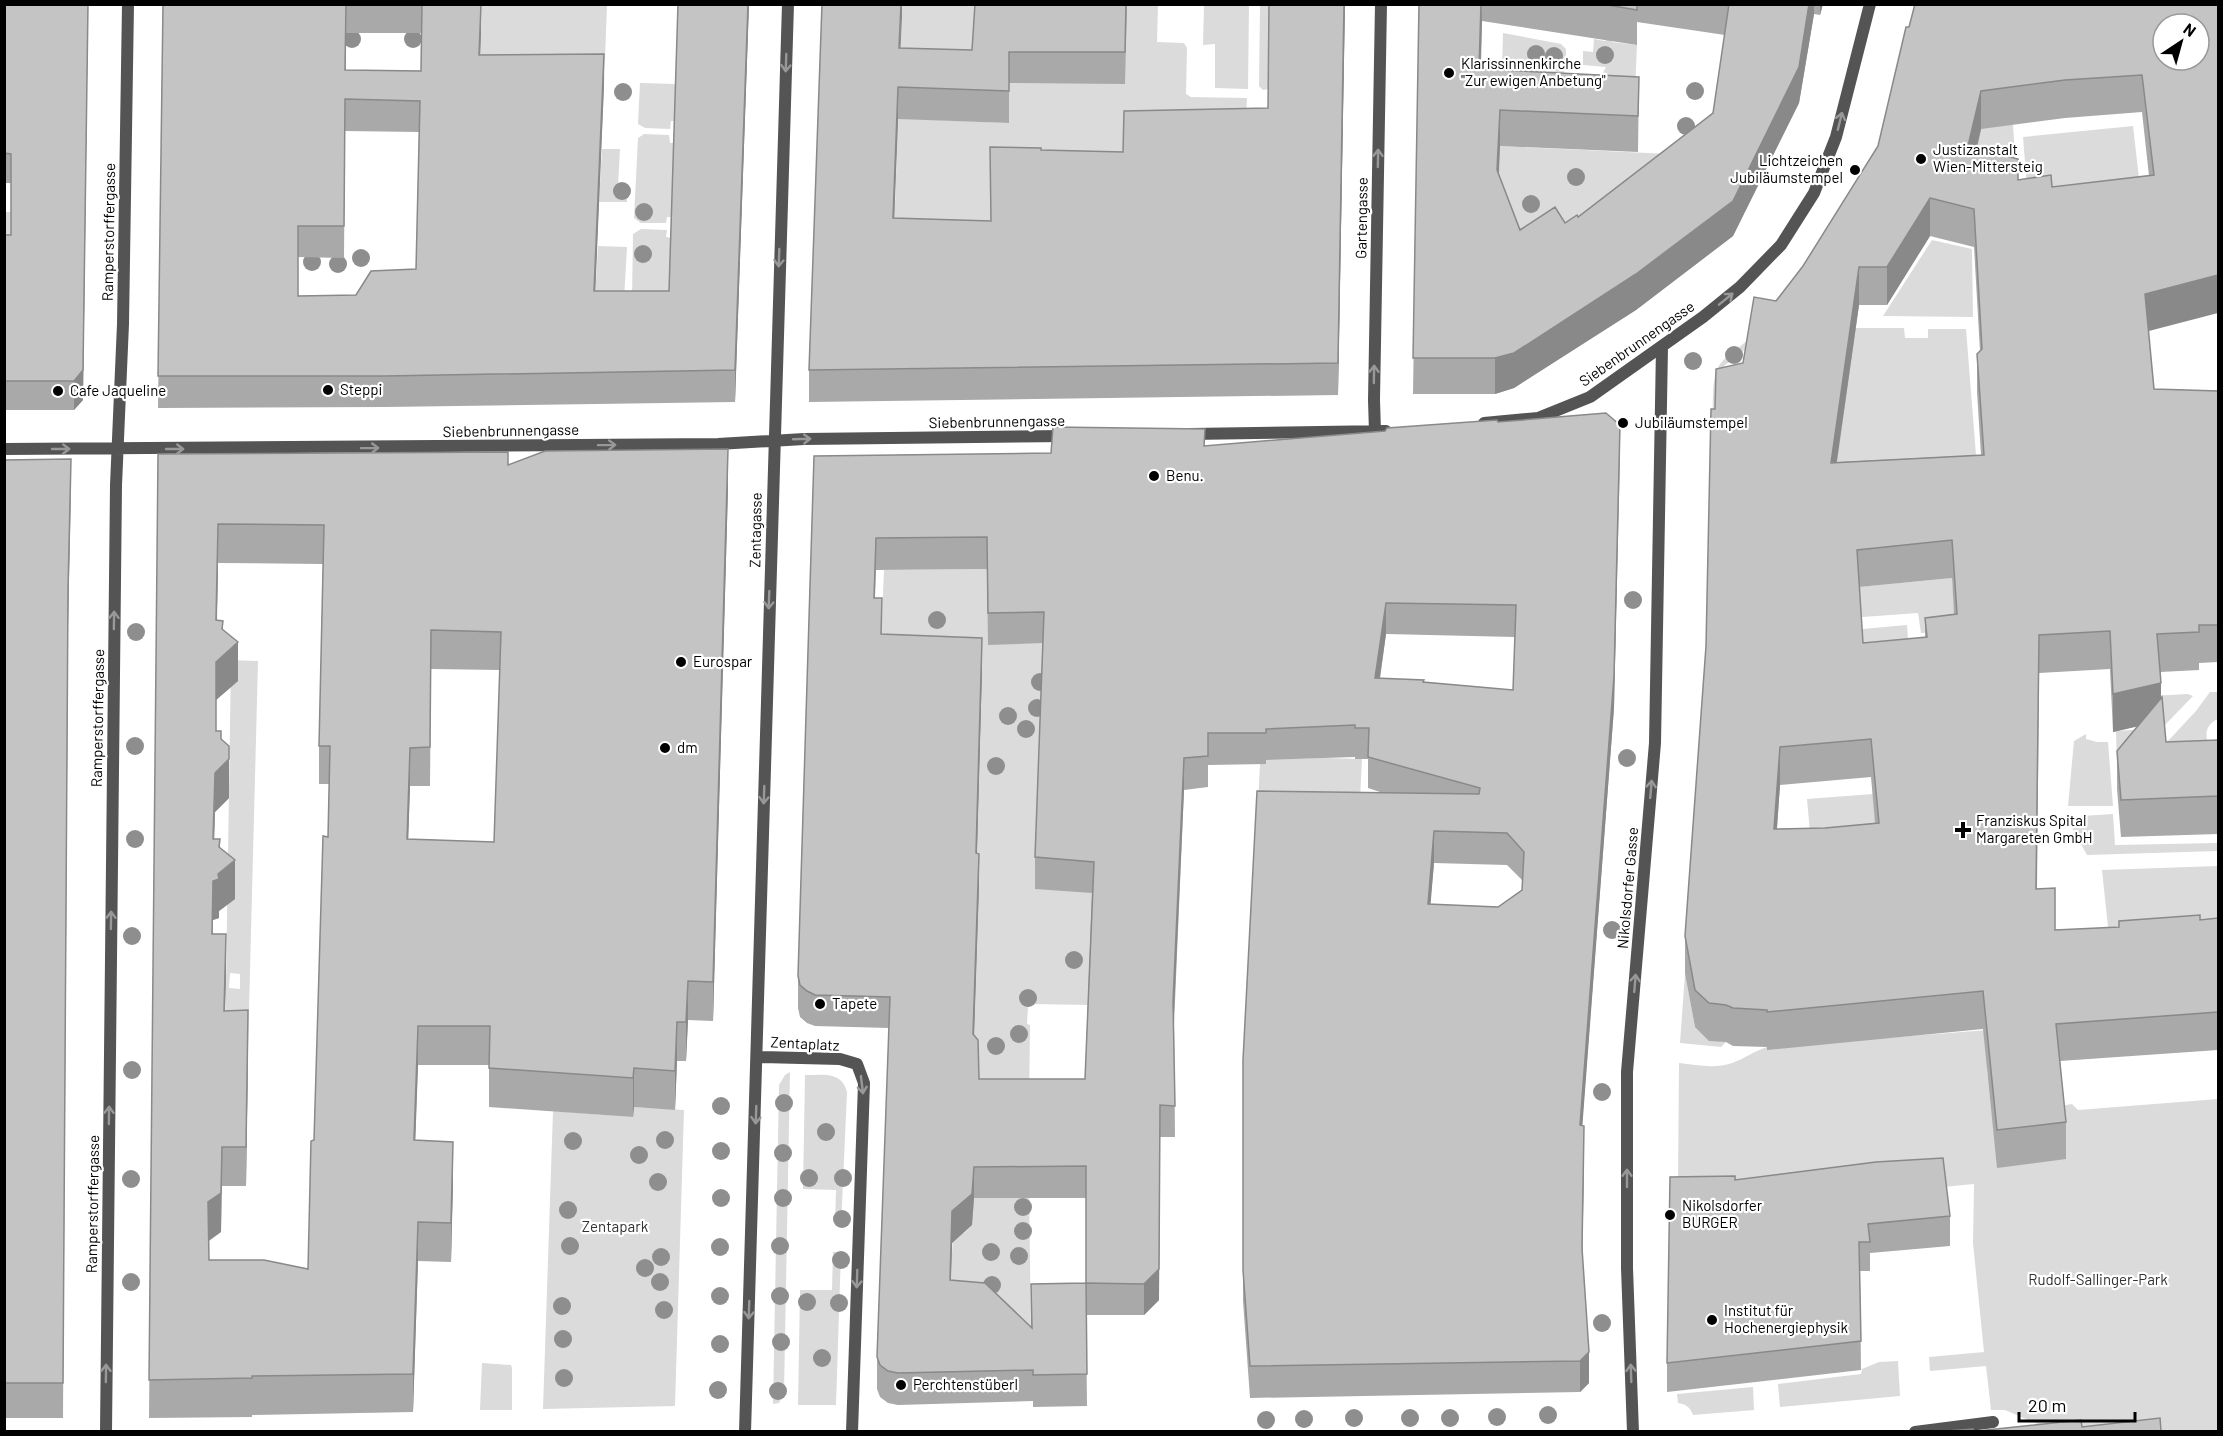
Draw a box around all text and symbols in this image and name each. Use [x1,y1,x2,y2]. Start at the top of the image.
north arrow [2151,12,2211,72]
text: N [2180,19,2200,40]
one-way arrow [780,52,791,72]
place label: Klarissinnenkirche "Zur ewigen Anbetung" [1461,54,1606,89]
marker: Klarissinnenkirche "Zur ewigen Anbetung" [1442,66,1456,80]
one-way arrow [1835,112,1847,131]
place label: Justizanstalt Wien-Mittersteig [1933,140,2043,175]
one-way arrow [1373,148,1384,168]
place label: Lichtzeichen Jubiläumstempel [1730,151,1843,186]
marker: Justizanstalt Wien-Mittersteig [1914,152,1928,166]
street label: Ramperstorffergasse [98,163,118,301]
marker: Lichtzeichen Jubiläumstempel [1848,163,1862,177]
street label: Gartengasse [1351,177,1371,259]
one-way arrow [774,247,785,267]
one-way arrow [1717,293,1733,306]
street label: Siebenbrunnengasse [1575,297,1697,390]
one-way arrow [1369,364,1380,384]
place label: Steppi [340,380,382,398]
place label: Cafe Jaqueline [70,381,166,399]
marker: Steppi [321,383,335,397]
marker: Cafe Jaqueline [51,384,65,398]
street label: Siebenbrunnengasse [929,411,1065,431]
place label: Jubiläumstempel [1635,413,1748,431]
marker: Jubiläumstempel [1616,416,1630,430]
street label: Siebenbrunnengasse [443,420,579,440]
one-way arrow [792,434,812,445]
one-way arrow [597,439,617,451]
one-way arrow [360,442,380,453]
one-way arrow [50,443,70,455]
one-way arrow [165,443,185,455]
place label: Benu. [1166,466,1204,484]
marker: Benu. [1147,469,1161,483]
street label: Zentagasse [745,492,765,568]
one-way arrow [763,589,775,609]
one-way arrow [109,611,120,631]
street label: Ramperstorffergasse [87,649,107,787]
place label: Eurospar [693,652,753,670]
marker: Eurospar [674,655,688,669]
place label: dm [677,738,698,756]
marker: dm [658,741,672,755]
one-way arrow [1646,780,1657,800]
one-way arrow [758,784,770,804]
place label: Franziskus Spital Margareten GmbH [1976,811,2093,846]
marker: Franziskus Spital Margareten GmbH [1954,821,1972,839]
street label: Nikolsdorfer Gasse [1613,826,1641,950]
one-way arrow [105,911,117,931]
one-way arrow [1630,974,1641,994]
place label: Tapete [832,994,877,1012]
marker: Tapete [813,997,827,1011]
street label: Zentaplatz [770,1032,840,1054]
one-way arrow [857,1074,868,1094]
one-way arrow [750,1105,761,1125]
one-way arrow [103,1106,115,1126]
street label: Ramperstorffergasse [82,1135,102,1273]
one-way arrow [1621,1169,1633,1189]
place label: Nikolsdorfer BURGER [1682,1196,1763,1231]
marker: Nikolsdorfer BURGER [1663,1208,1677,1222]
park label: Zentapark [582,1217,649,1235]
one-way arrow [852,1269,863,1289]
park label: Rudolf-Sallinger-Park [2028,1270,2168,1288]
one-way arrow [743,1300,754,1320]
place label: Institut für Hochenergiephysik [1724,1301,1849,1336]
marker: Institut für Hochenergiephysik [1705,1313,1719,1327]
one-way arrow [101,1364,112,1384]
one-way arrow [1625,1364,1636,1384]
place label: Perchtenstüberl [913,1375,1018,1393]
marker: Perchtenstüberl [894,1378,908,1392]
scale bar [2019,1385,2134,1423]
text: 20 m [2028,1394,2066,1416]

